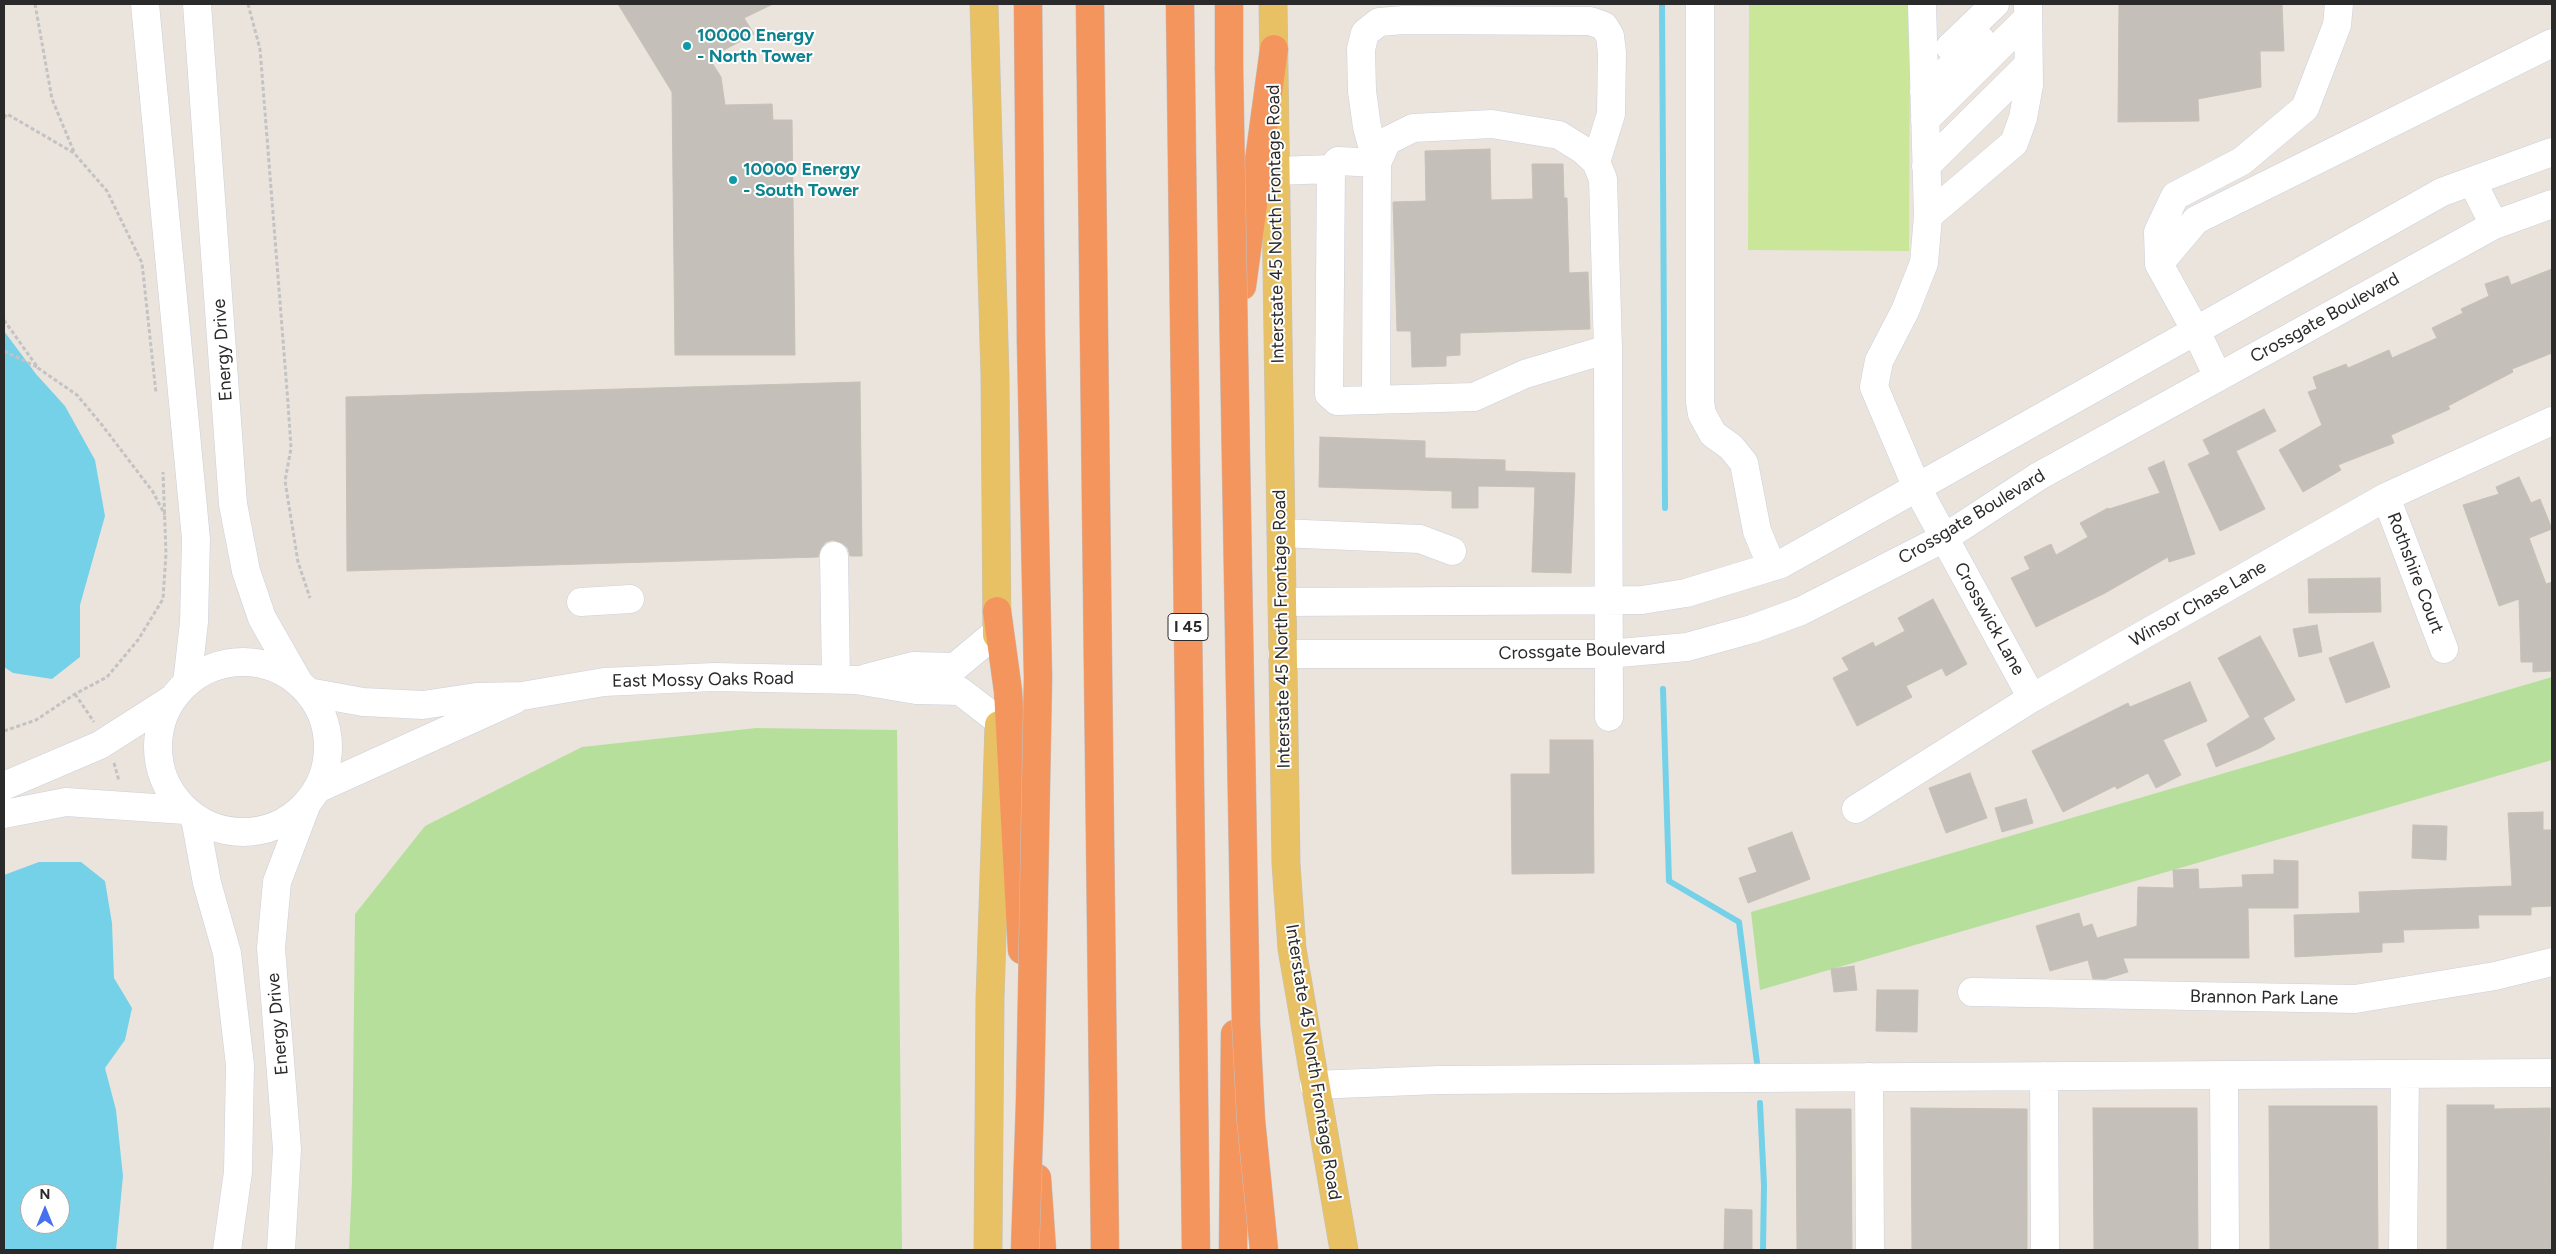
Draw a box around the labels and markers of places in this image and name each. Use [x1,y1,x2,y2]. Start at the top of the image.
place label: 10000 Energy - North Tower [697,25,814,68]
marker: 10000 Energy - North Tower [681,40,693,52]
place label: 10000 Energy - South Tower [743,159,860,202]
marker: 10000 Energy - South Tower [727,174,739,186]

